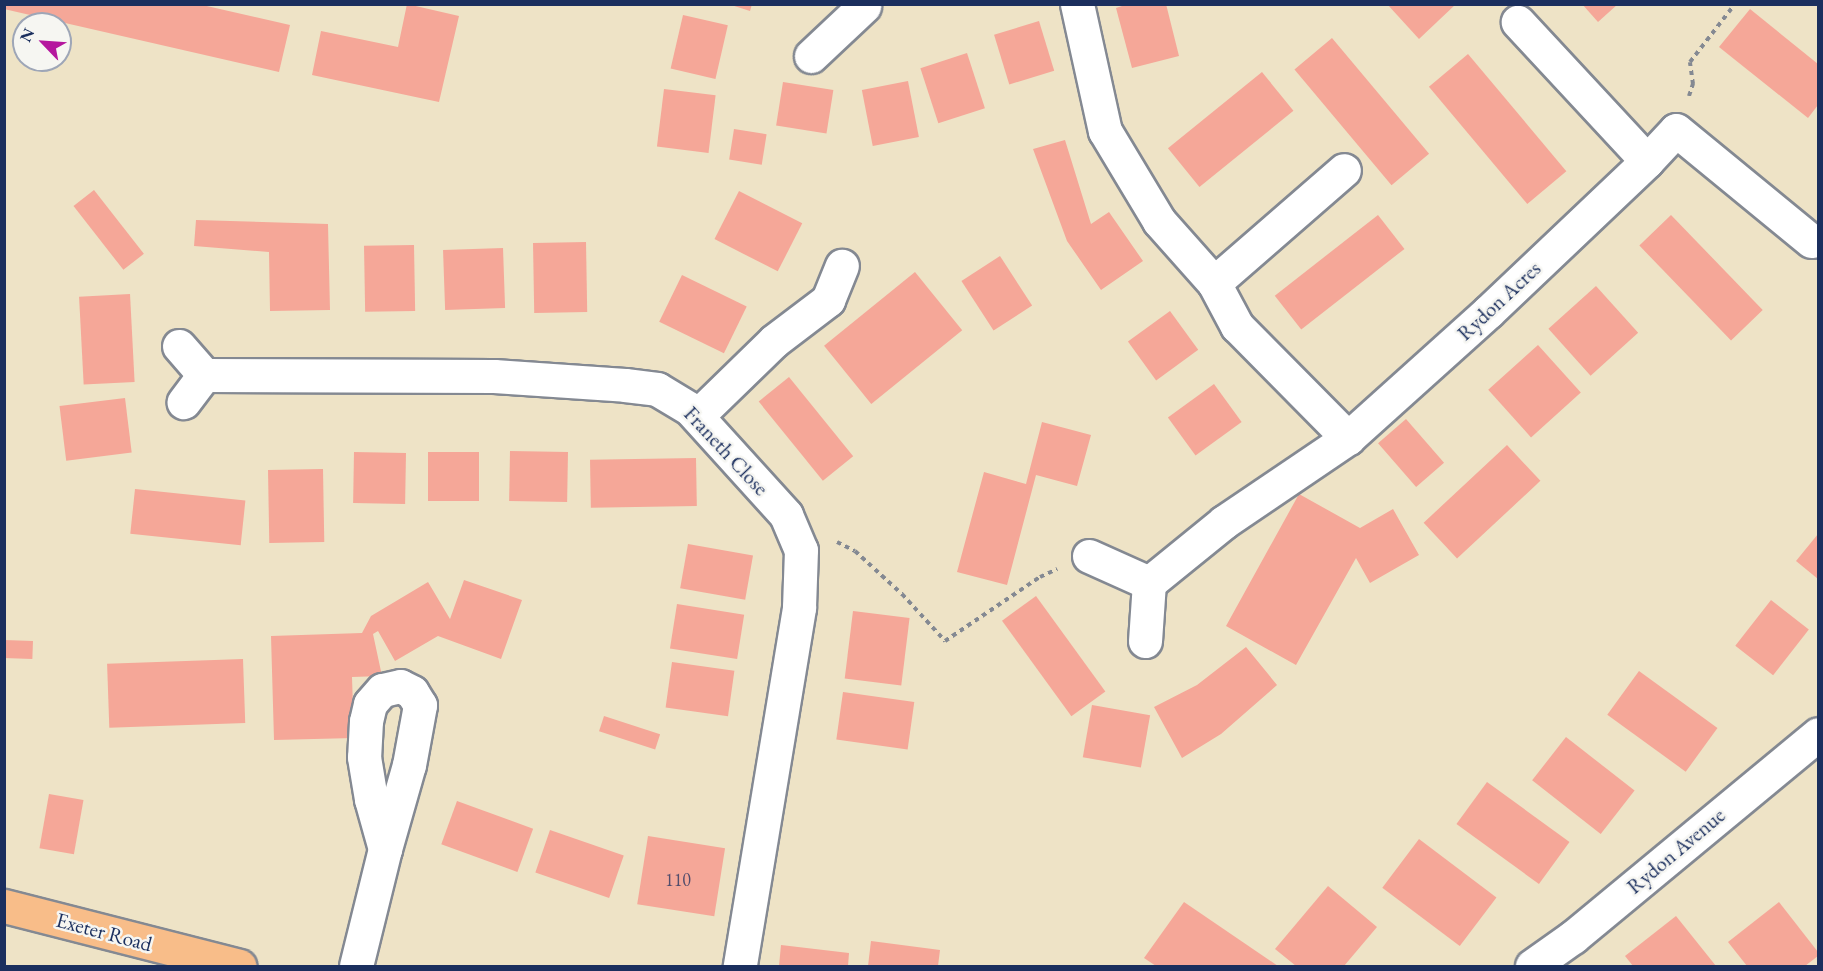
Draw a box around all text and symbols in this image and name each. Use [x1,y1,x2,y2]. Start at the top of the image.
north arrow [12,12,72,72]
text: N [15,25,39,45]
street label: Rydon Acres [1452,256,1546,346]
street label: Franeth Close [678,401,774,501]
street label: Rydon Avenue [1622,803,1730,899]
house number: 110 [665,869,691,891]
street label: Exeter Road [53,907,155,957]

